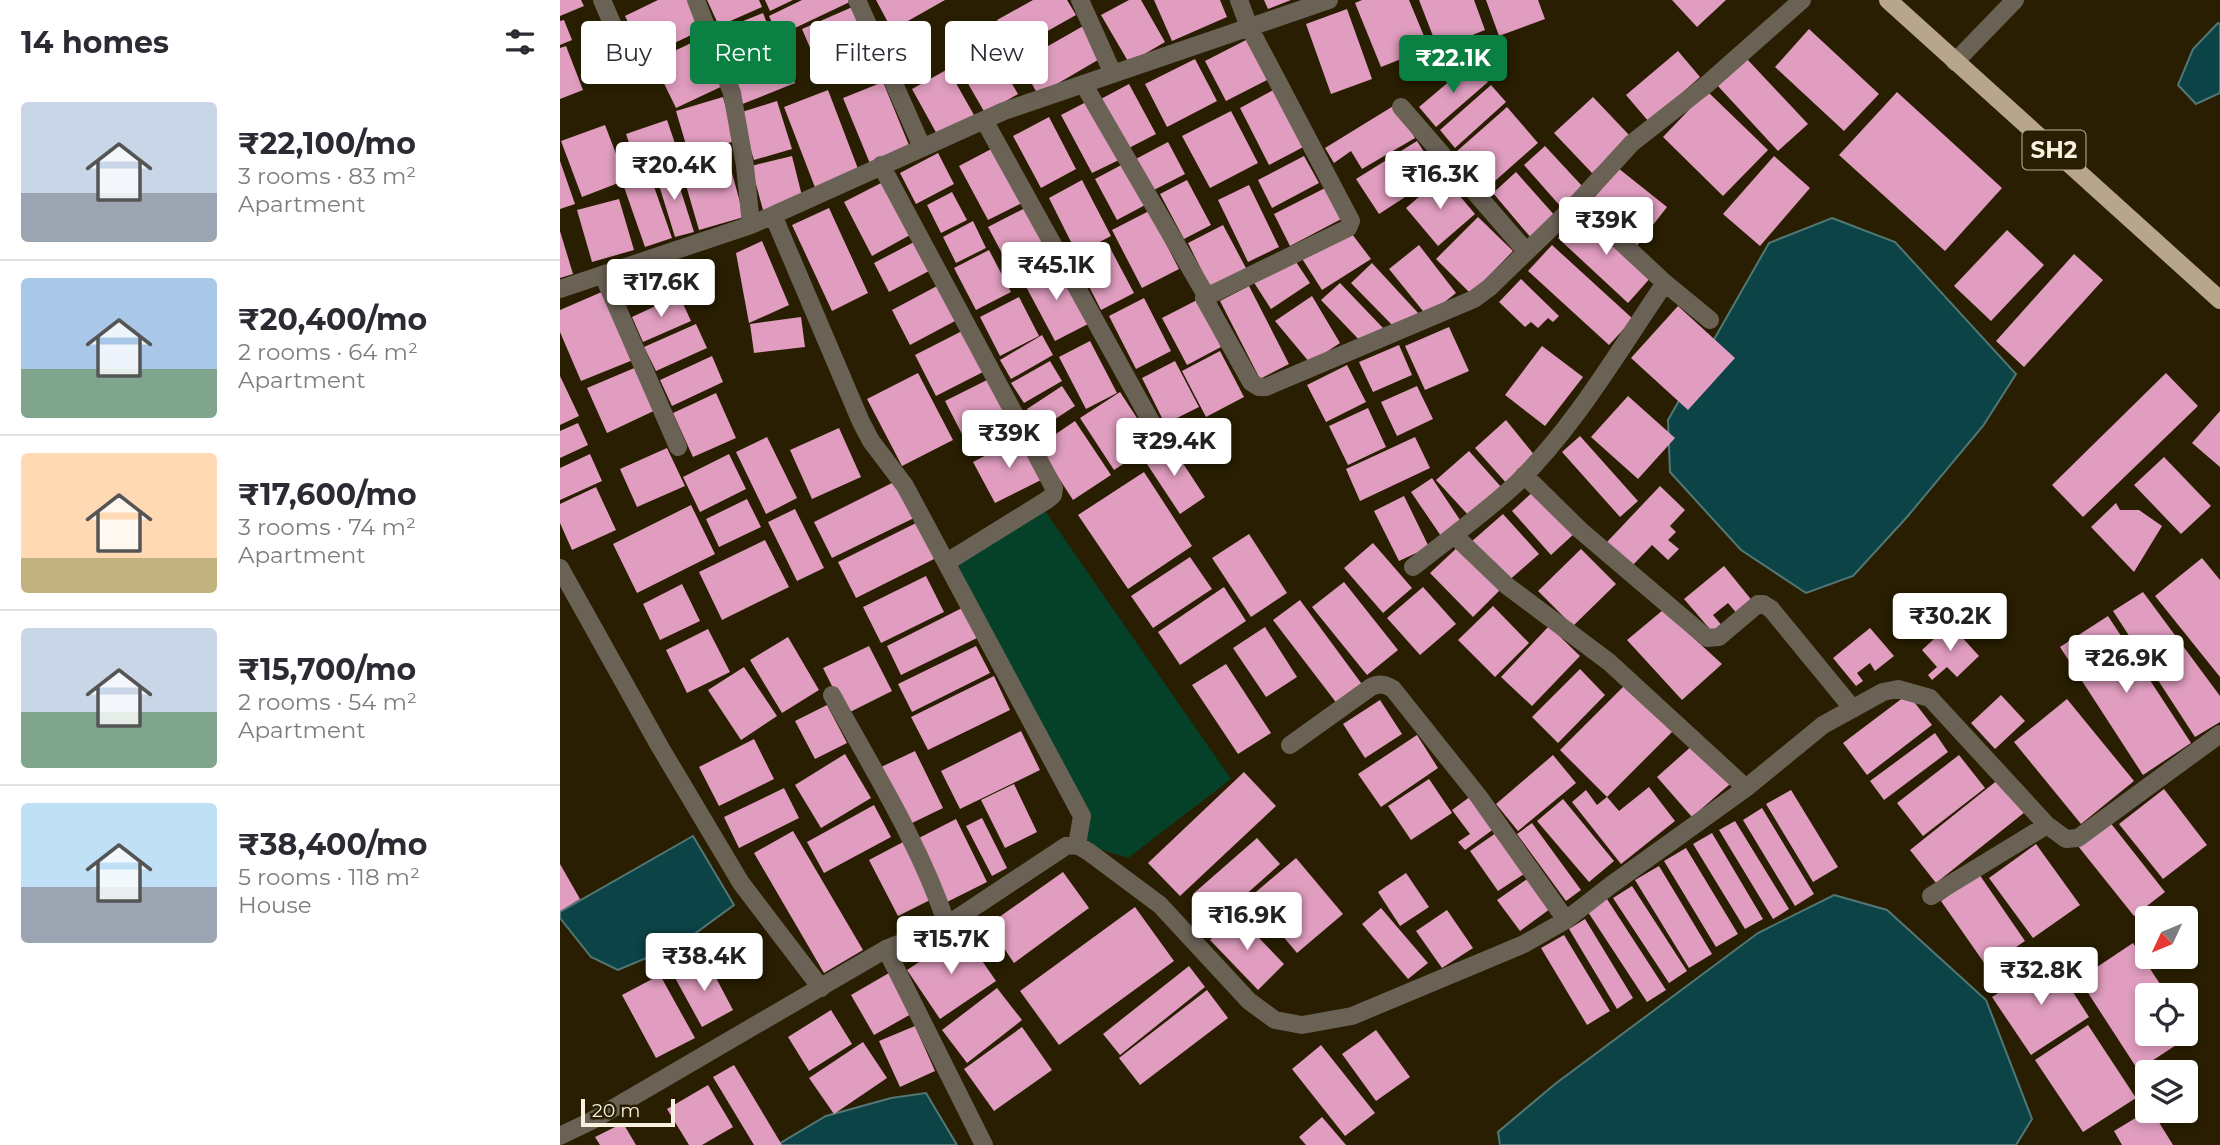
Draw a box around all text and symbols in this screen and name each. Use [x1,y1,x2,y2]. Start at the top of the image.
chip: Buy [581,21,676,84]
chip: Rent [690,21,796,84]
chip: Filters [810,21,931,84]
chip: New [945,21,1048,84]
icon: filters [501,23,539,61]
text: 14 homes [21,24,169,61]
pin: ₹22.1K [1396,36,1510,95]
text: ₹22.1K [1415,44,1491,72]
text: ₹22,100/mo [238,125,416,162]
icon: home [77,130,161,214]
road number: SH2 [2022,130,2086,169]
pin: ₹20.4K [617,142,731,202]
text: ₹20.4K [632,151,716,179]
pin: ₹16.3K [1383,152,1497,211]
text: ₹16.3K [1401,160,1479,188]
text: 3 rooms · 83 m² [238,162,416,190]
text: Apartment [238,190,366,218]
pin: ₹39K [1565,198,1647,257]
text: ₹39K [1575,206,1637,234]
pin: ₹45.1K [999,243,1113,302]
text: ₹45.1K [1018,251,1094,279]
pin: ₹17.6K [604,260,718,319]
text: ₹17.6K [623,268,699,296]
text: ₹20,400/mo [238,301,427,338]
icon: home [77,306,161,390]
text: 2 rooms · 64 m² [238,338,418,366]
text: Apartment [238,366,366,394]
pin: ₹39K [968,410,1050,470]
text: ₹39K [978,419,1040,447]
pin: ₹29.4K [1117,419,1231,478]
text: ₹29.4K [1132,427,1216,455]
text: ₹17,600/mo [238,476,417,513]
icon: home [77,481,161,565]
text: 3 rooms · 74 m² [238,513,416,541]
text: Apartment [238,541,366,569]
pin: ₹30.2K [1893,594,2007,653]
text: ₹30.2K [1909,602,1991,630]
pin: ₹26.9K [2069,636,2183,695]
text: ₹26.9K [2085,644,2167,672]
text: ₹15,700/mo [238,651,416,688]
icon: home [77,656,161,740]
text: 2 rooms · 54 m² [238,688,417,716]
text: Apartment [238,716,366,744]
text: ₹38,400/mo [238,826,427,863]
icon: home [77,831,161,915]
text: 5 rooms · 118 m² [238,863,420,891]
text: House [238,891,312,919]
pin: ₹16.9K [1190,892,1304,952]
text: ₹16.9K [1208,901,1286,929]
north arrow [2135,906,2198,970]
map controls [2135,906,2198,1123]
pin: ₹15.7K [894,916,1008,976]
text: ₹15.7K [913,925,989,953]
pin: ₹38.4K [647,934,761,993]
text: ₹38.4K [662,942,746,970]
pin: ₹32.8K [1984,948,2098,1007]
text: ₹32.8K [2000,956,2082,984]
button: locate [2135,983,2198,1046]
button: layers [2135,1060,2198,1123]
scale bar [581,1096,676,1128]
text: 20 m [592,1099,640,1122]

